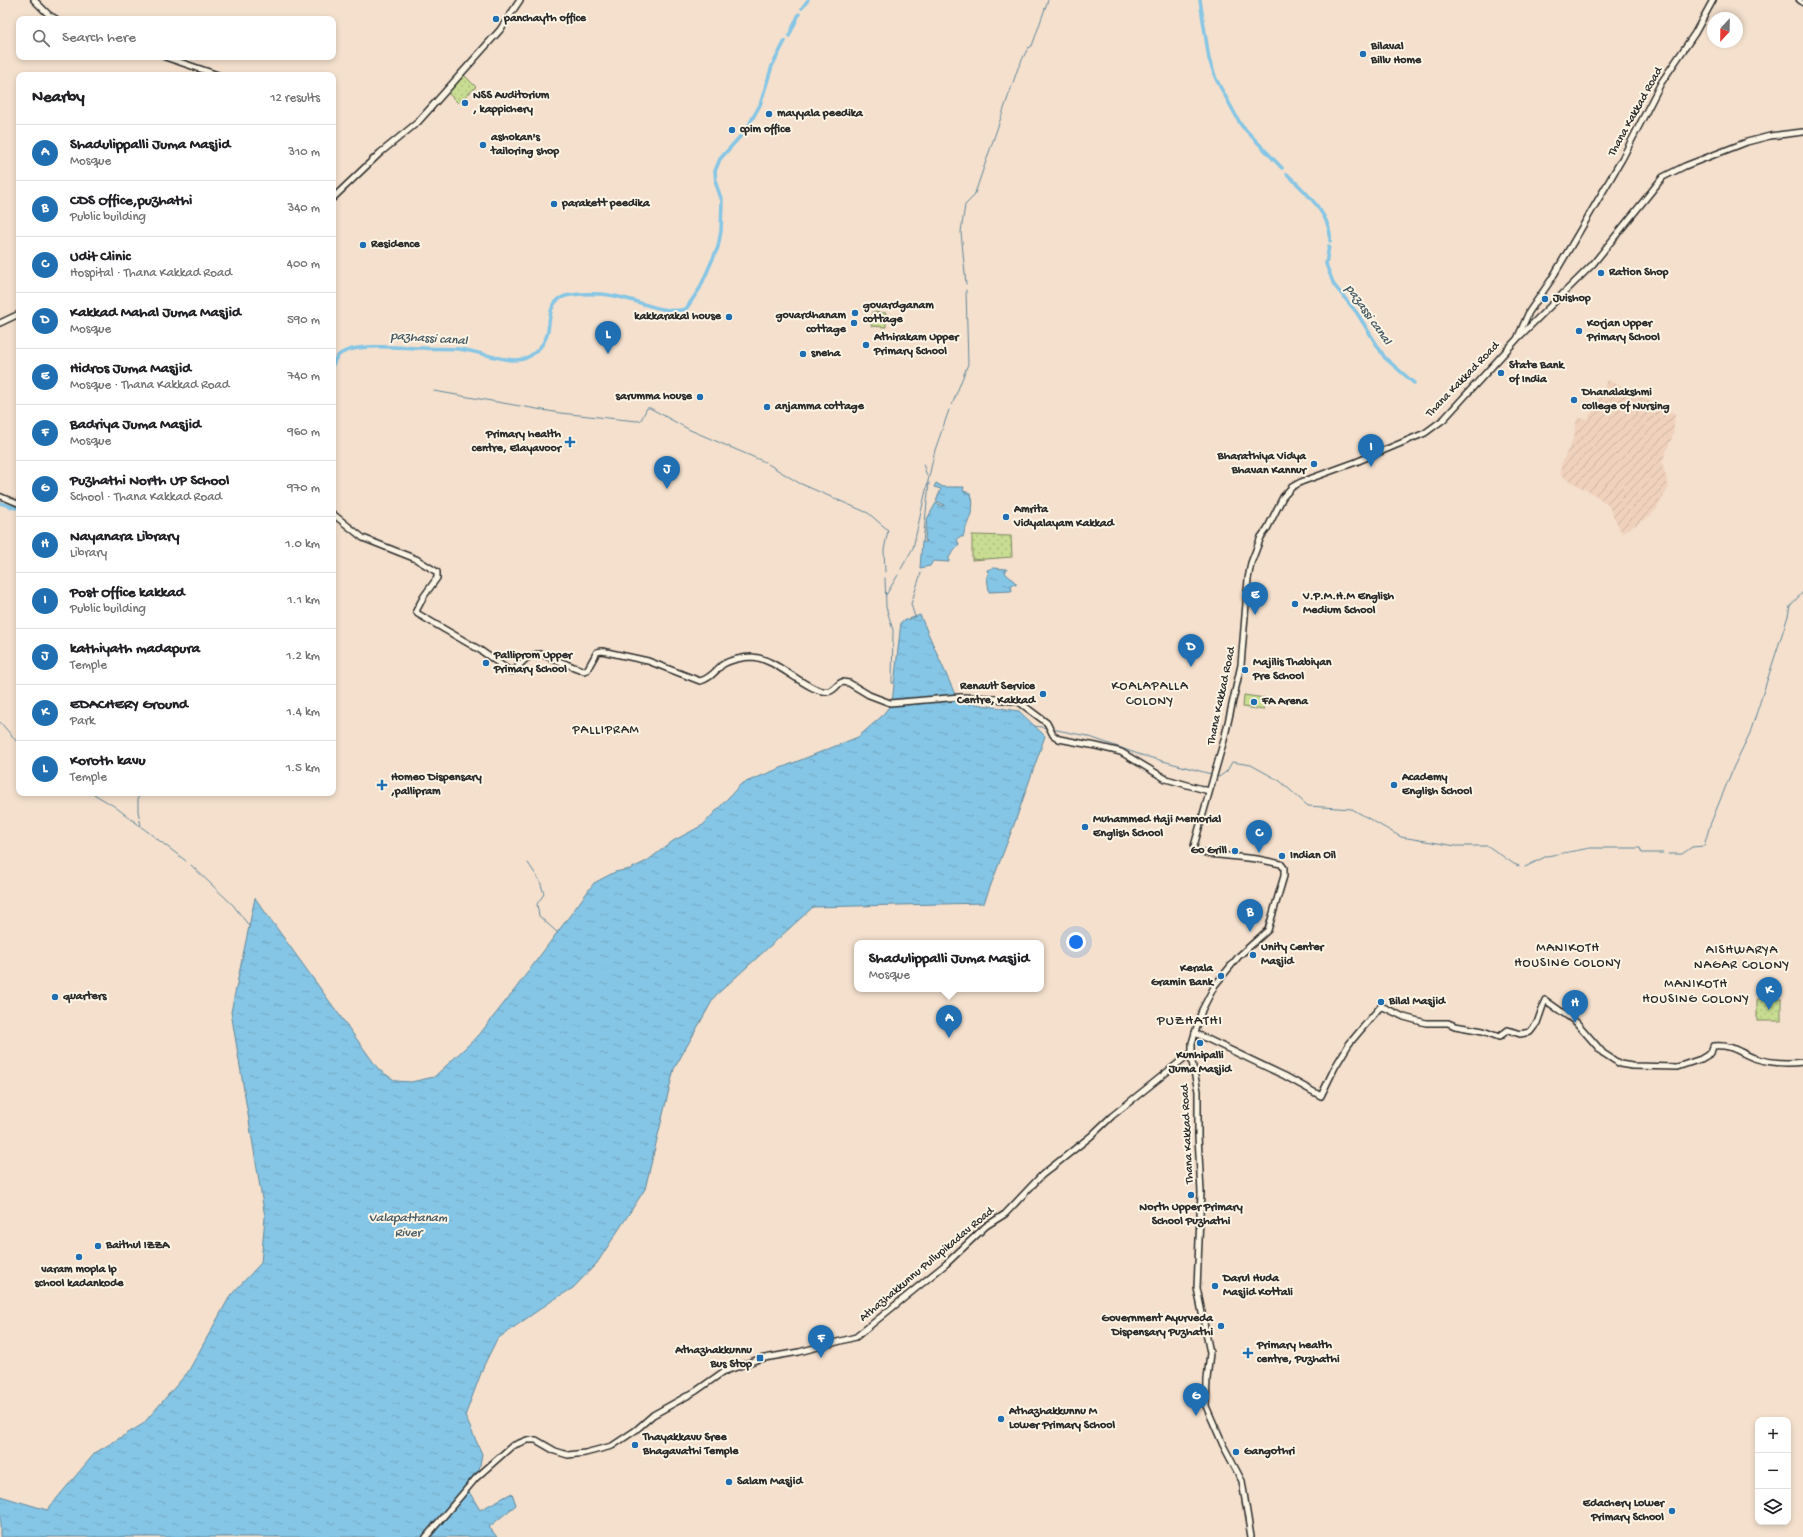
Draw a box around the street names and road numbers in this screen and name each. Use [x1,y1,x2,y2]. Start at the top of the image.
street label: Thana Kakkad Road [1605,64,1667,160]
street label: Thana Kakkad Road [1423,339,1503,421]
street label: Thana Kakkad Road [1205,645,1239,747]
street label: Thana Kakkad Road [1178,1083,1198,1185]
street label: Athazhakkunnu Pullupikadav Road [857,1204,998,1325]

